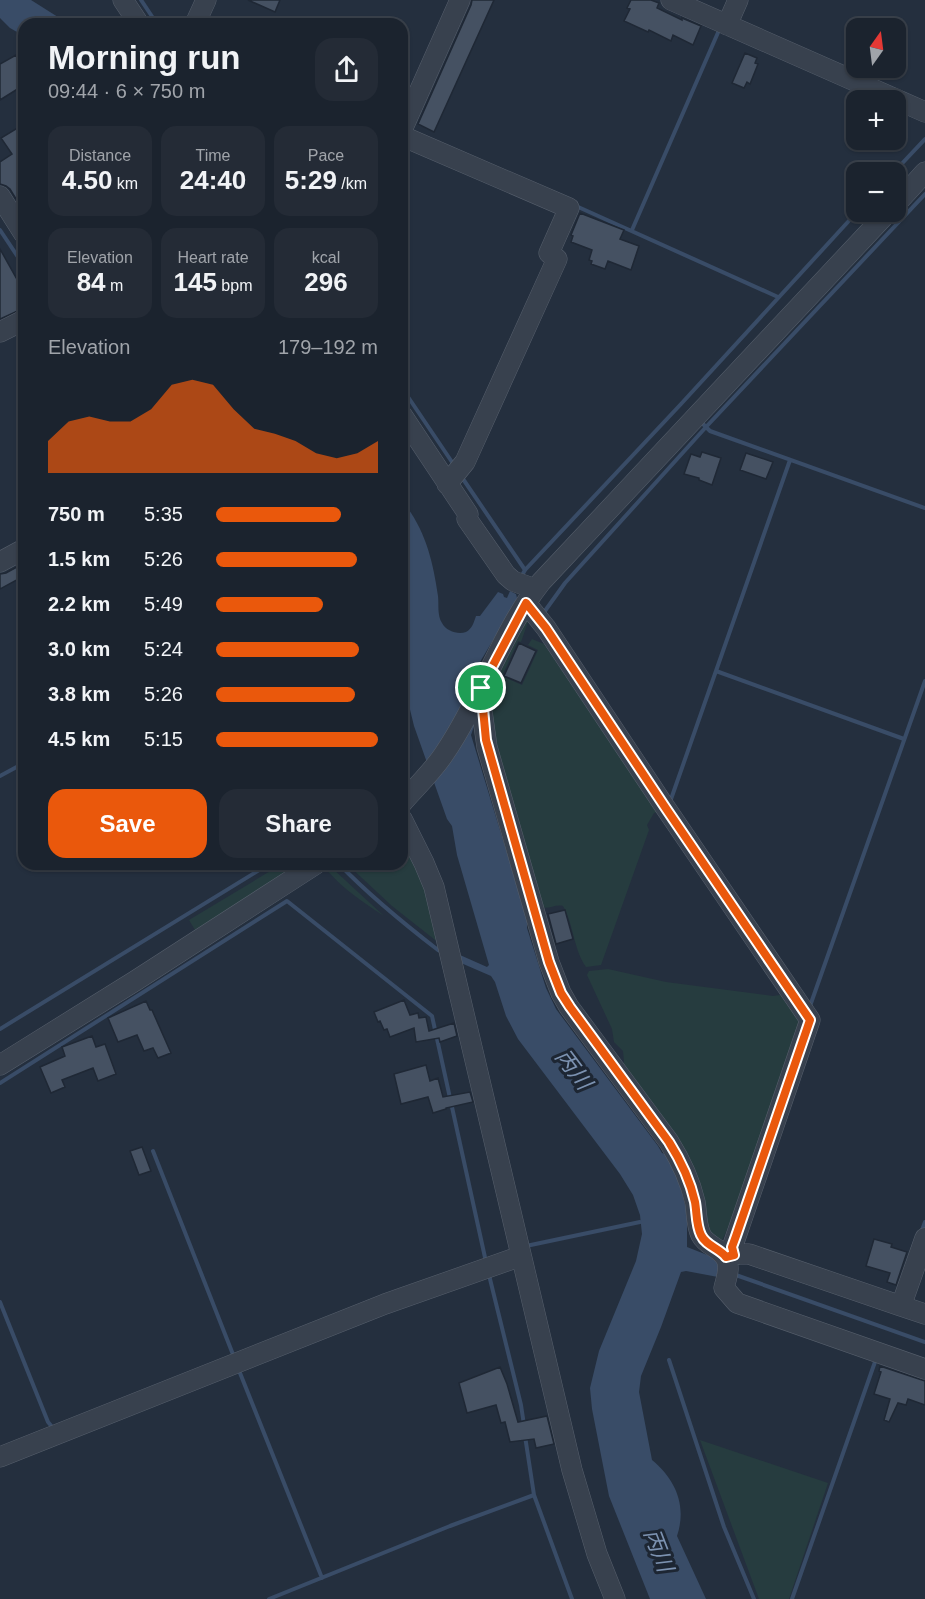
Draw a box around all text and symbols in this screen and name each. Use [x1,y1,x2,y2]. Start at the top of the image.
north arrow [846,18,906,78]
map controls [846,18,906,222]
button: share [315,38,378,101]
text: Morning run [48,39,240,76]
text: 09:44 · 6 × 750 m [48,80,205,102]
button: + [846,90,906,150]
text: Distance [69,147,131,164]
text: Time [196,147,230,164]
text: Pace [308,147,344,164]
button: − [846,162,906,222]
text: 4.50 [62,165,112,195]
text: 24:40 [180,165,246,195]
text: 5:29 [285,165,337,195]
text: km [112,175,138,192]
text: /km [337,175,367,192]
text: Elevation [67,249,133,266]
text: Heart rate [177,249,249,266]
text: kcal [312,249,340,266]
text: 84 [77,267,106,297]
text: 145 [174,267,217,297]
text: 296 [304,267,348,297]
text: m [106,277,123,294]
text: bpm [217,277,252,294]
text: Elevation [48,336,130,358]
text: 179–192 m [278,336,378,358]
text: 750 m [48,503,105,525]
text: 5:35 [144,503,183,525]
text: 1.5 km [48,548,110,570]
text: 5:26 [144,548,183,570]
text: 2.2 km [48,593,110,615]
text: 5:49 [144,593,183,615]
text: 3.0 km [48,638,110,660]
text: 5:24 [144,638,183,660]
pin [455,662,506,713]
icon: arrive [464,671,497,704]
text: 3.8 km [48,683,110,705]
text: 5:26 [144,683,183,705]
text: 4.5 km [48,728,110,750]
text: 5:15 [144,728,183,750]
button: Save [48,789,207,858]
button: Share [219,789,378,858]
water label: 丙川 [550,1044,598,1096]
water label: 丙川 [639,1525,679,1577]

